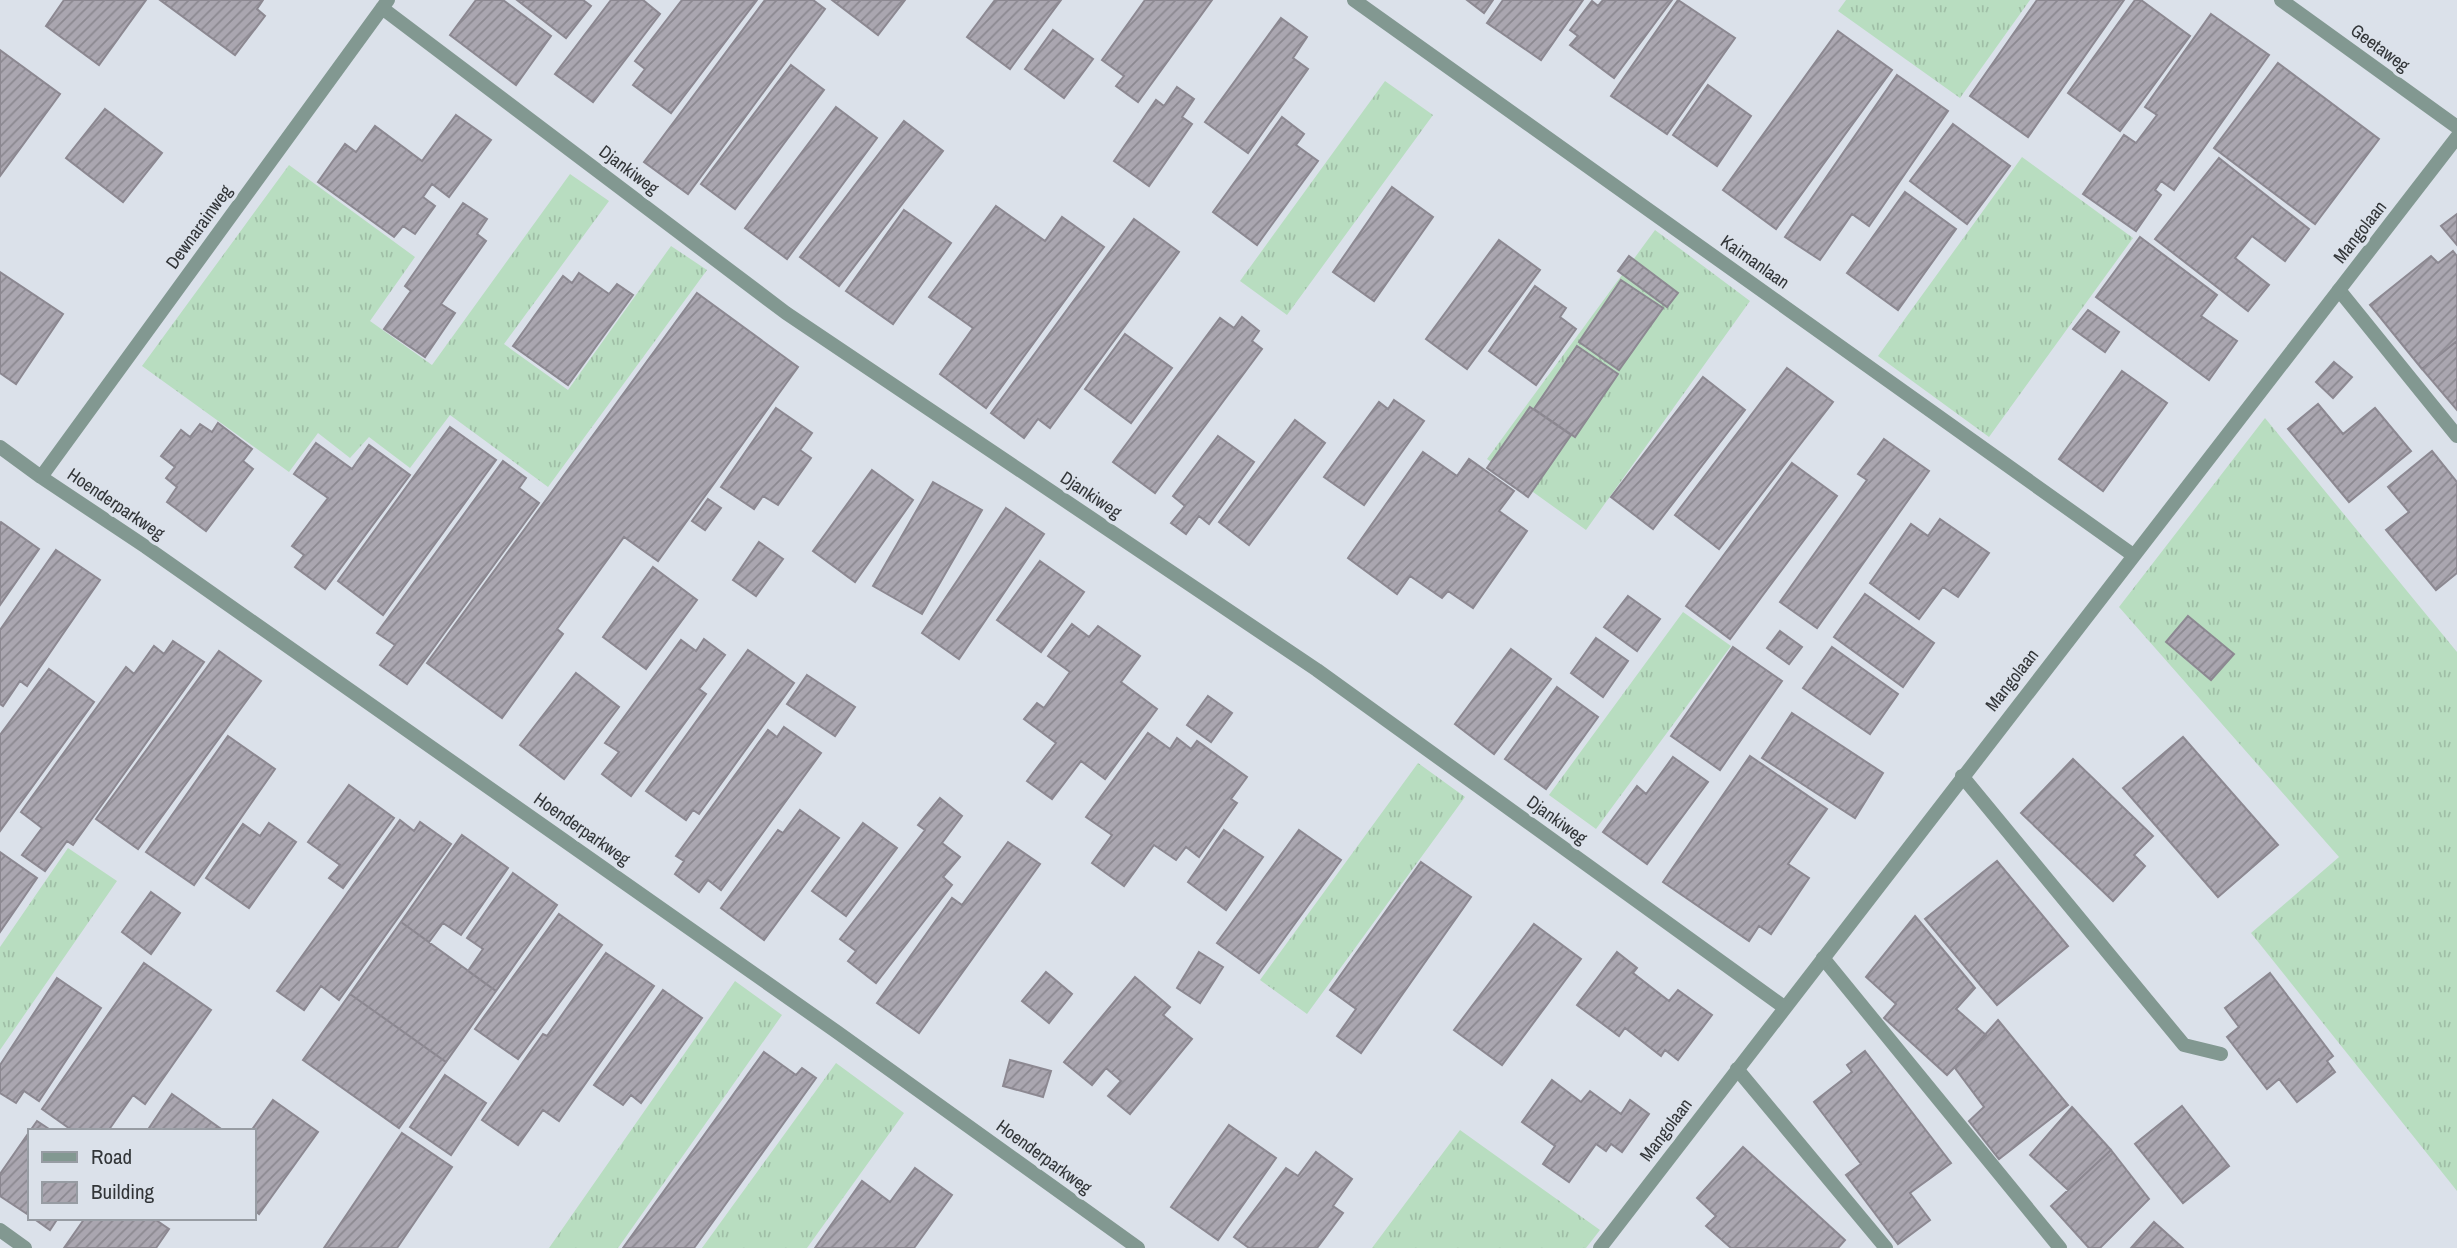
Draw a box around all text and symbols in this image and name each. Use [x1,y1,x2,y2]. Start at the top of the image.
street label: Geetaweg [2346,18,2415,78]
street label: Djankiweg [594,139,665,201]
street label: Dewnarainweg [160,179,238,274]
street label: Mangolaan [2327,195,2392,268]
street label: Kaimanlaan [1716,229,1795,294]
street label: Hoenderparkweg [63,462,171,546]
street label: Djankiweg [1056,465,1127,525]
street label: Mangolaan [1979,643,2044,716]
street label: Hoenderparkweg [529,786,636,872]
street label: Djankiweg [1522,789,1593,850]
street label: Mangolaan [1634,1093,1698,1166]
street label: Hoenderparkweg [991,1113,1098,1200]
legend [28,1129,256,1220]
text: Road [91,1142,132,1171]
text: Building [91,1177,155,1206]

